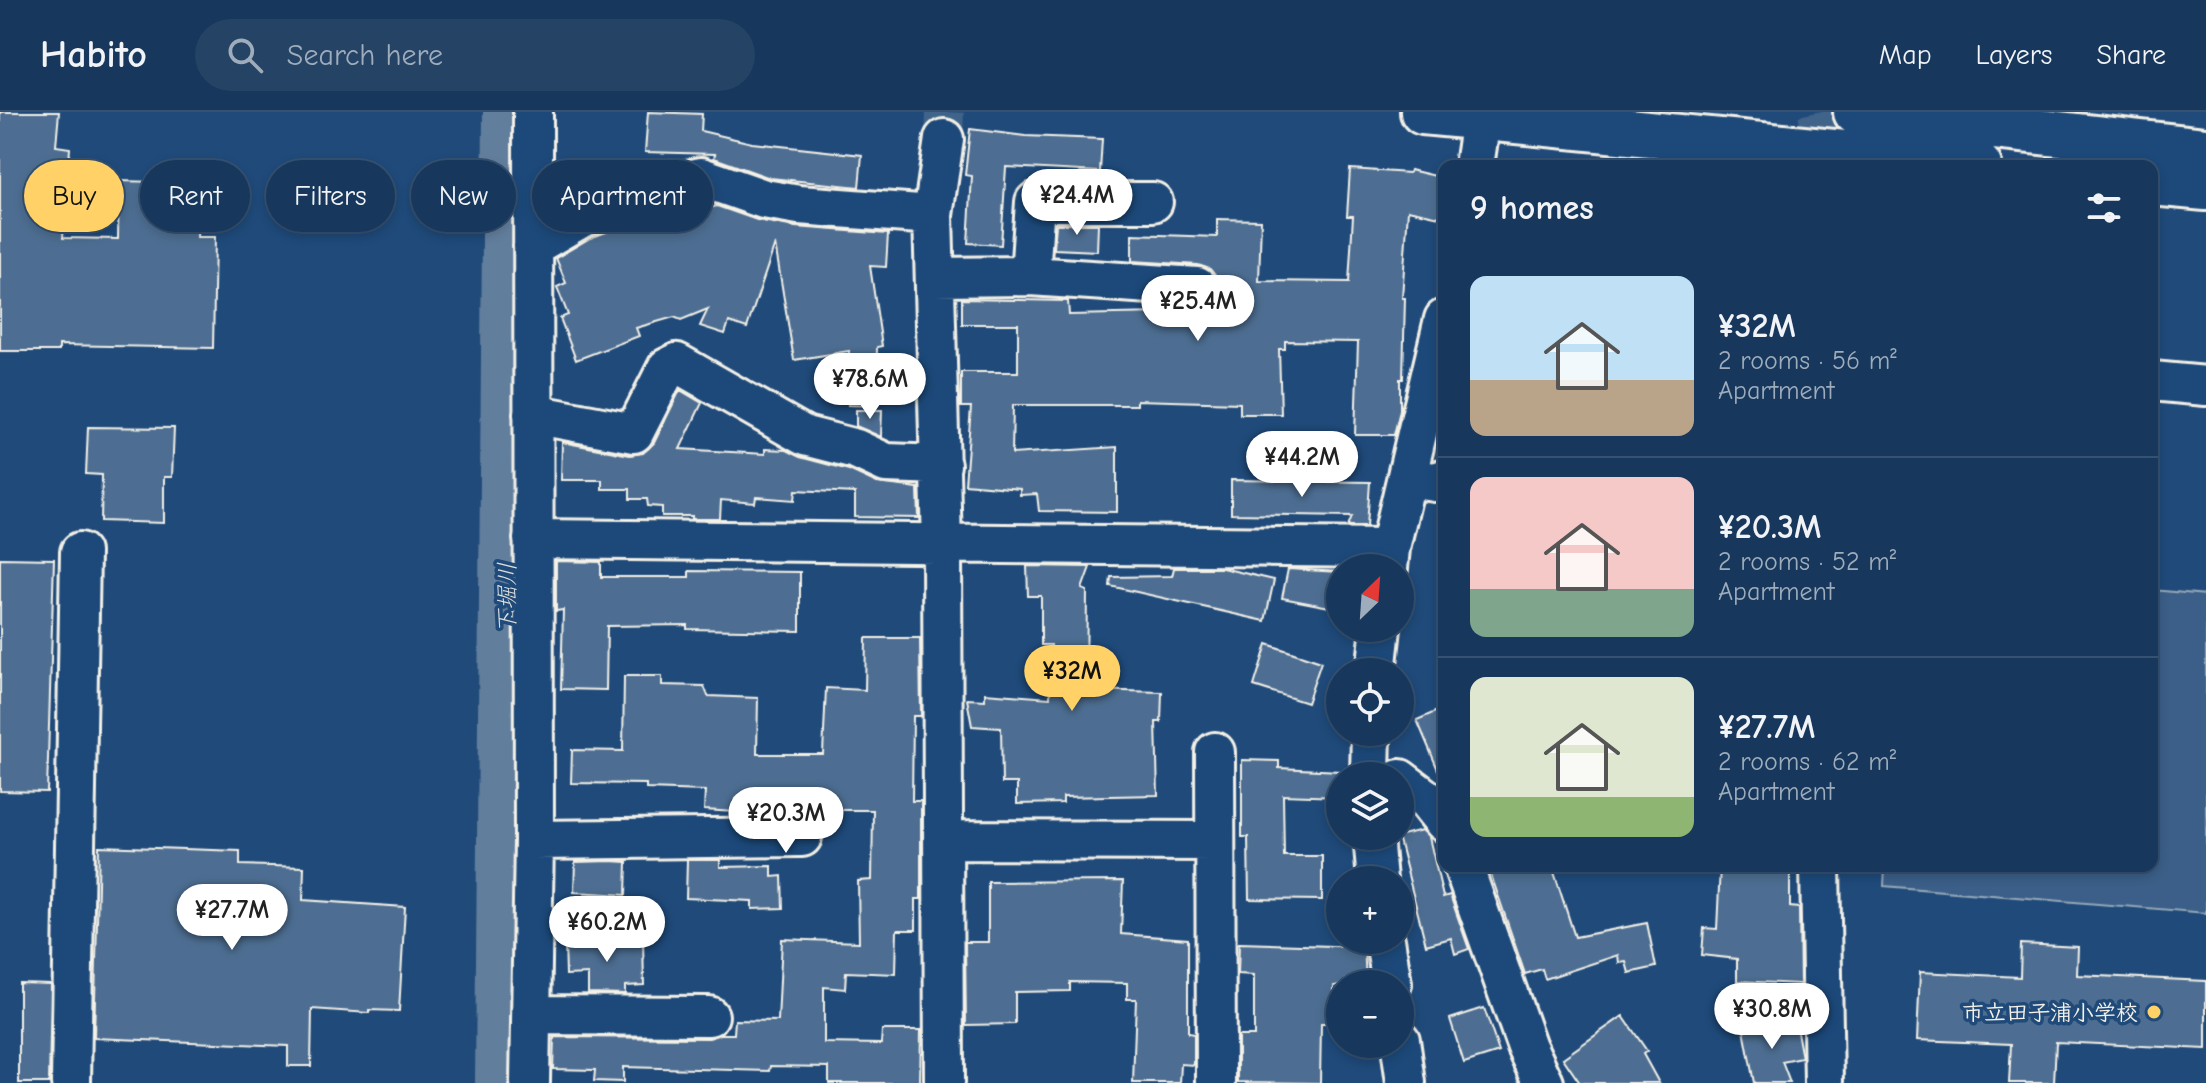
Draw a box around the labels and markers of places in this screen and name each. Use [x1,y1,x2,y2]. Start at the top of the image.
pin: ¥24.4M [1012,169,1142,237]
pin: ¥25.4M [1133,275,1263,343]
pin: ¥78.6M [805,353,935,421]
pin: ¥44.2M [1237,431,1367,499]
pin: ¥32M [1025,645,1119,713]
pin: ¥20.3M [721,787,851,855]
pin: ¥27.7M [167,884,297,952]
pin: ¥60.2M [542,896,672,964]
pin: ¥30.8M [1707,983,1837,1051]
place label: 市立田子浦小学校 [1962,1000,2138,1026]
marker: 市立田子浦小学校 [2145,1003,2163,1021]

